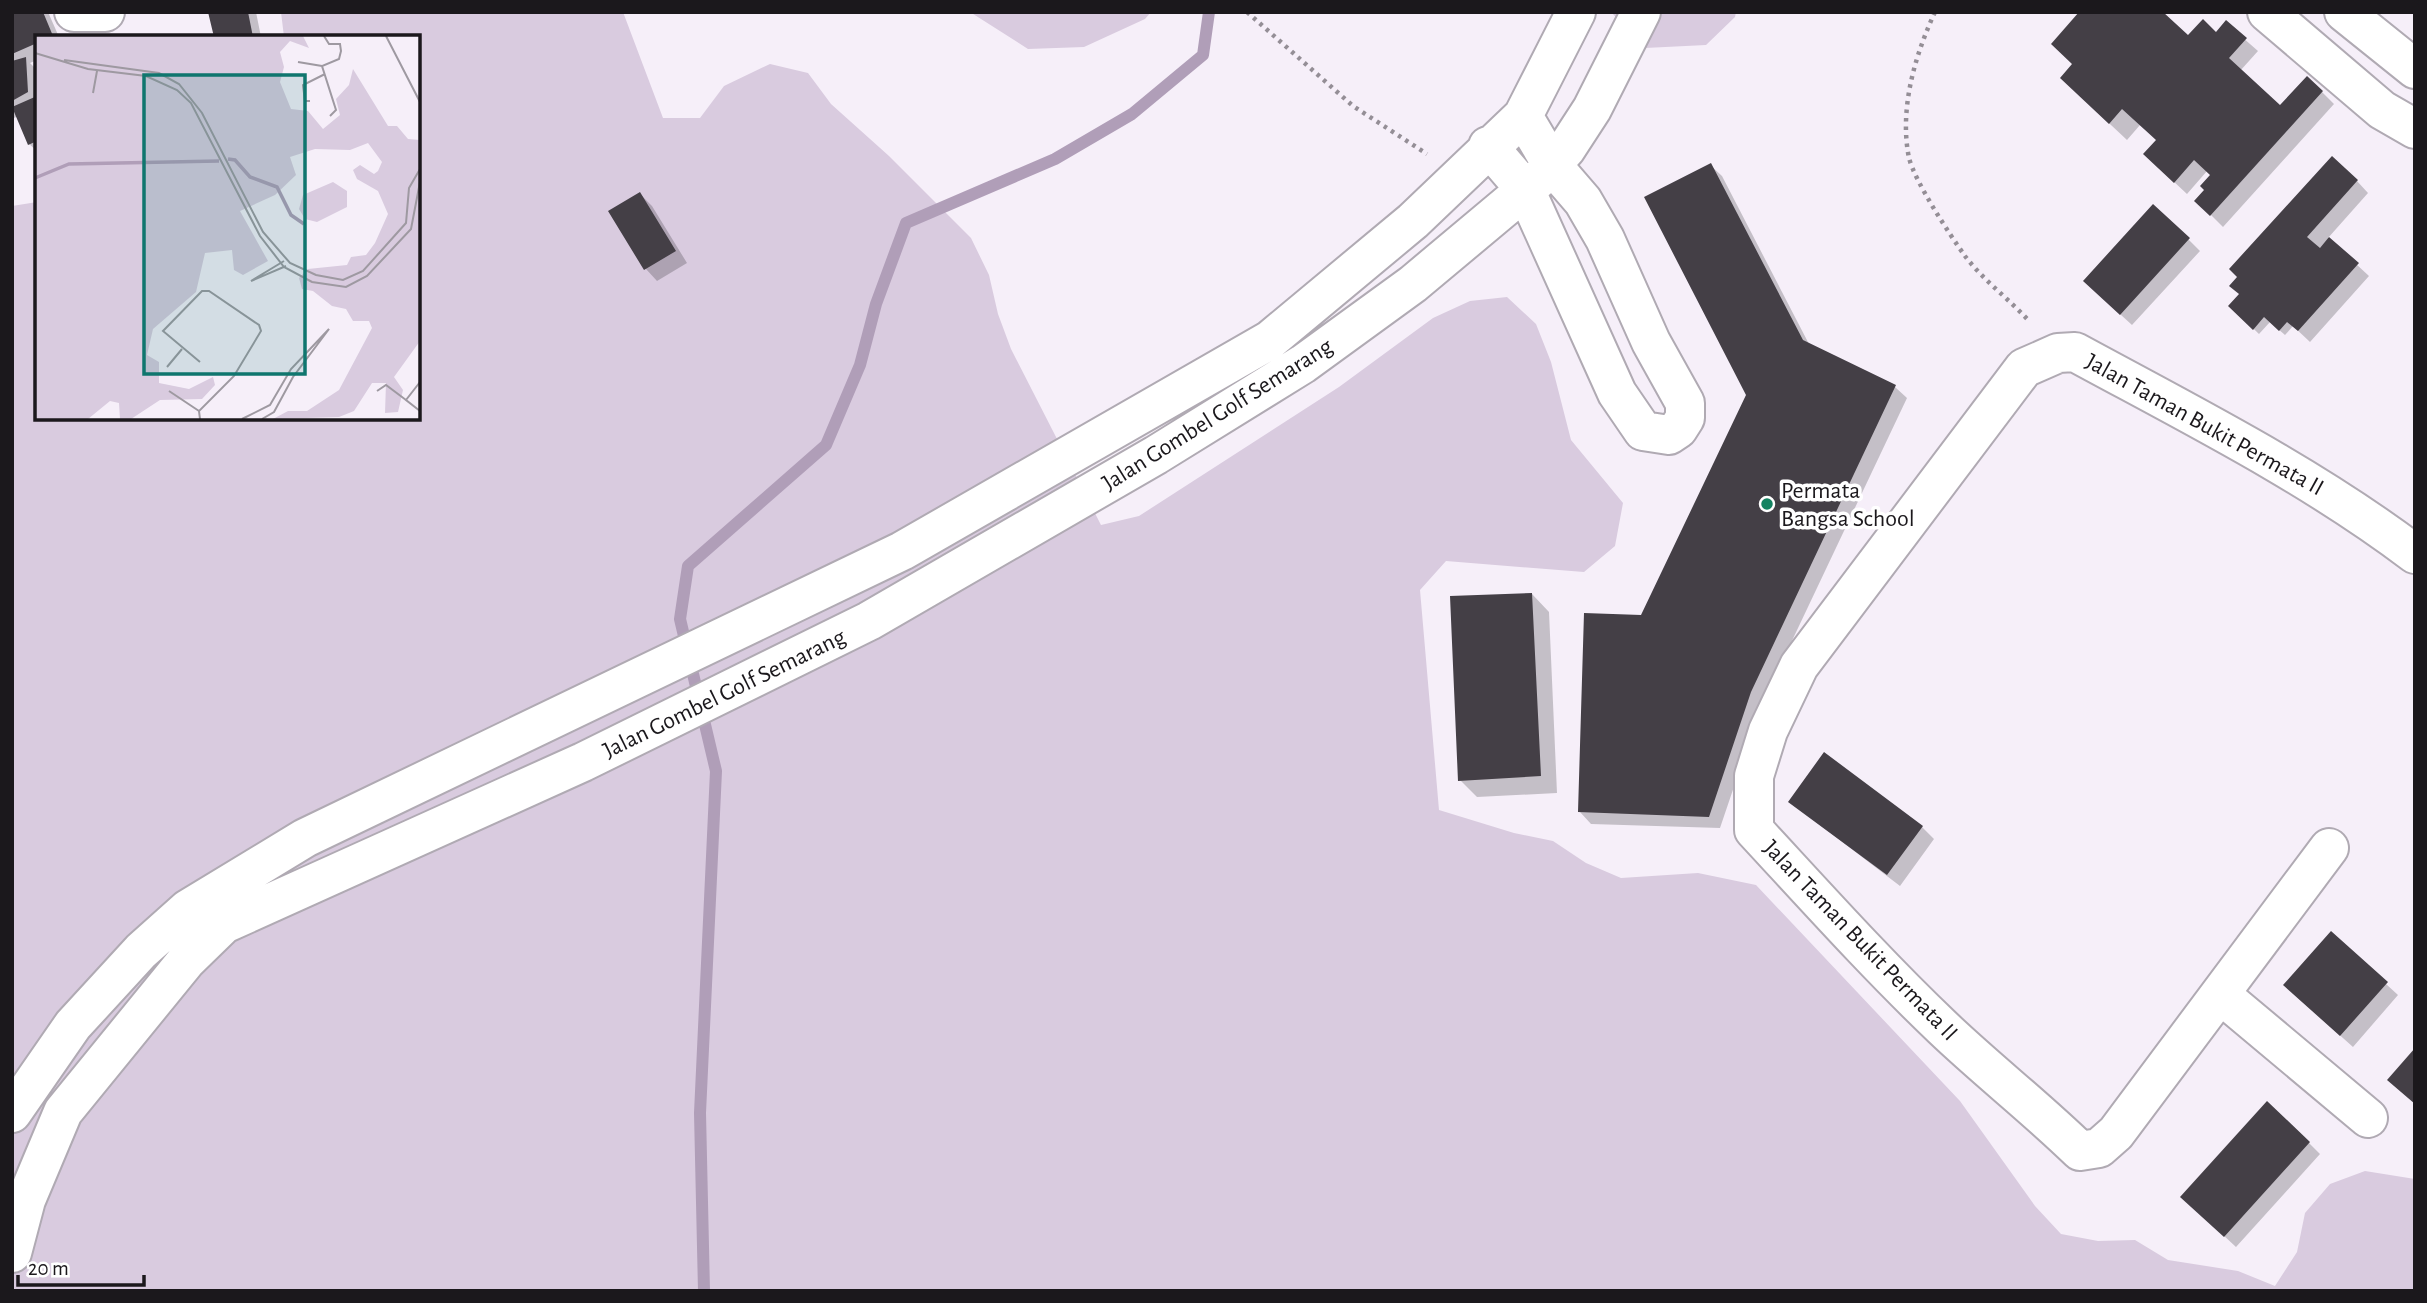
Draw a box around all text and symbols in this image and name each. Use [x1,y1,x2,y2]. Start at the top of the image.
inset map [35,35,420,420]
street label: Jalan Gombel Golf Semarang [1098,334,1337,496]
street label: Jalan Taman Bukit Permata II [2081,349,2328,500]
place label: Permata Bangsa School [1781,479,1915,531]
marker: Permata Bangsa School [1759,496,1775,512]
street label: Jalan Gombel Golf Semarang [599,625,850,763]
street label: Jalan Taman Bukit Permata II [1758,836,1962,1046]
scale bar [18,1244,144,1288]
text: 20 m [28,1258,69,1279]

